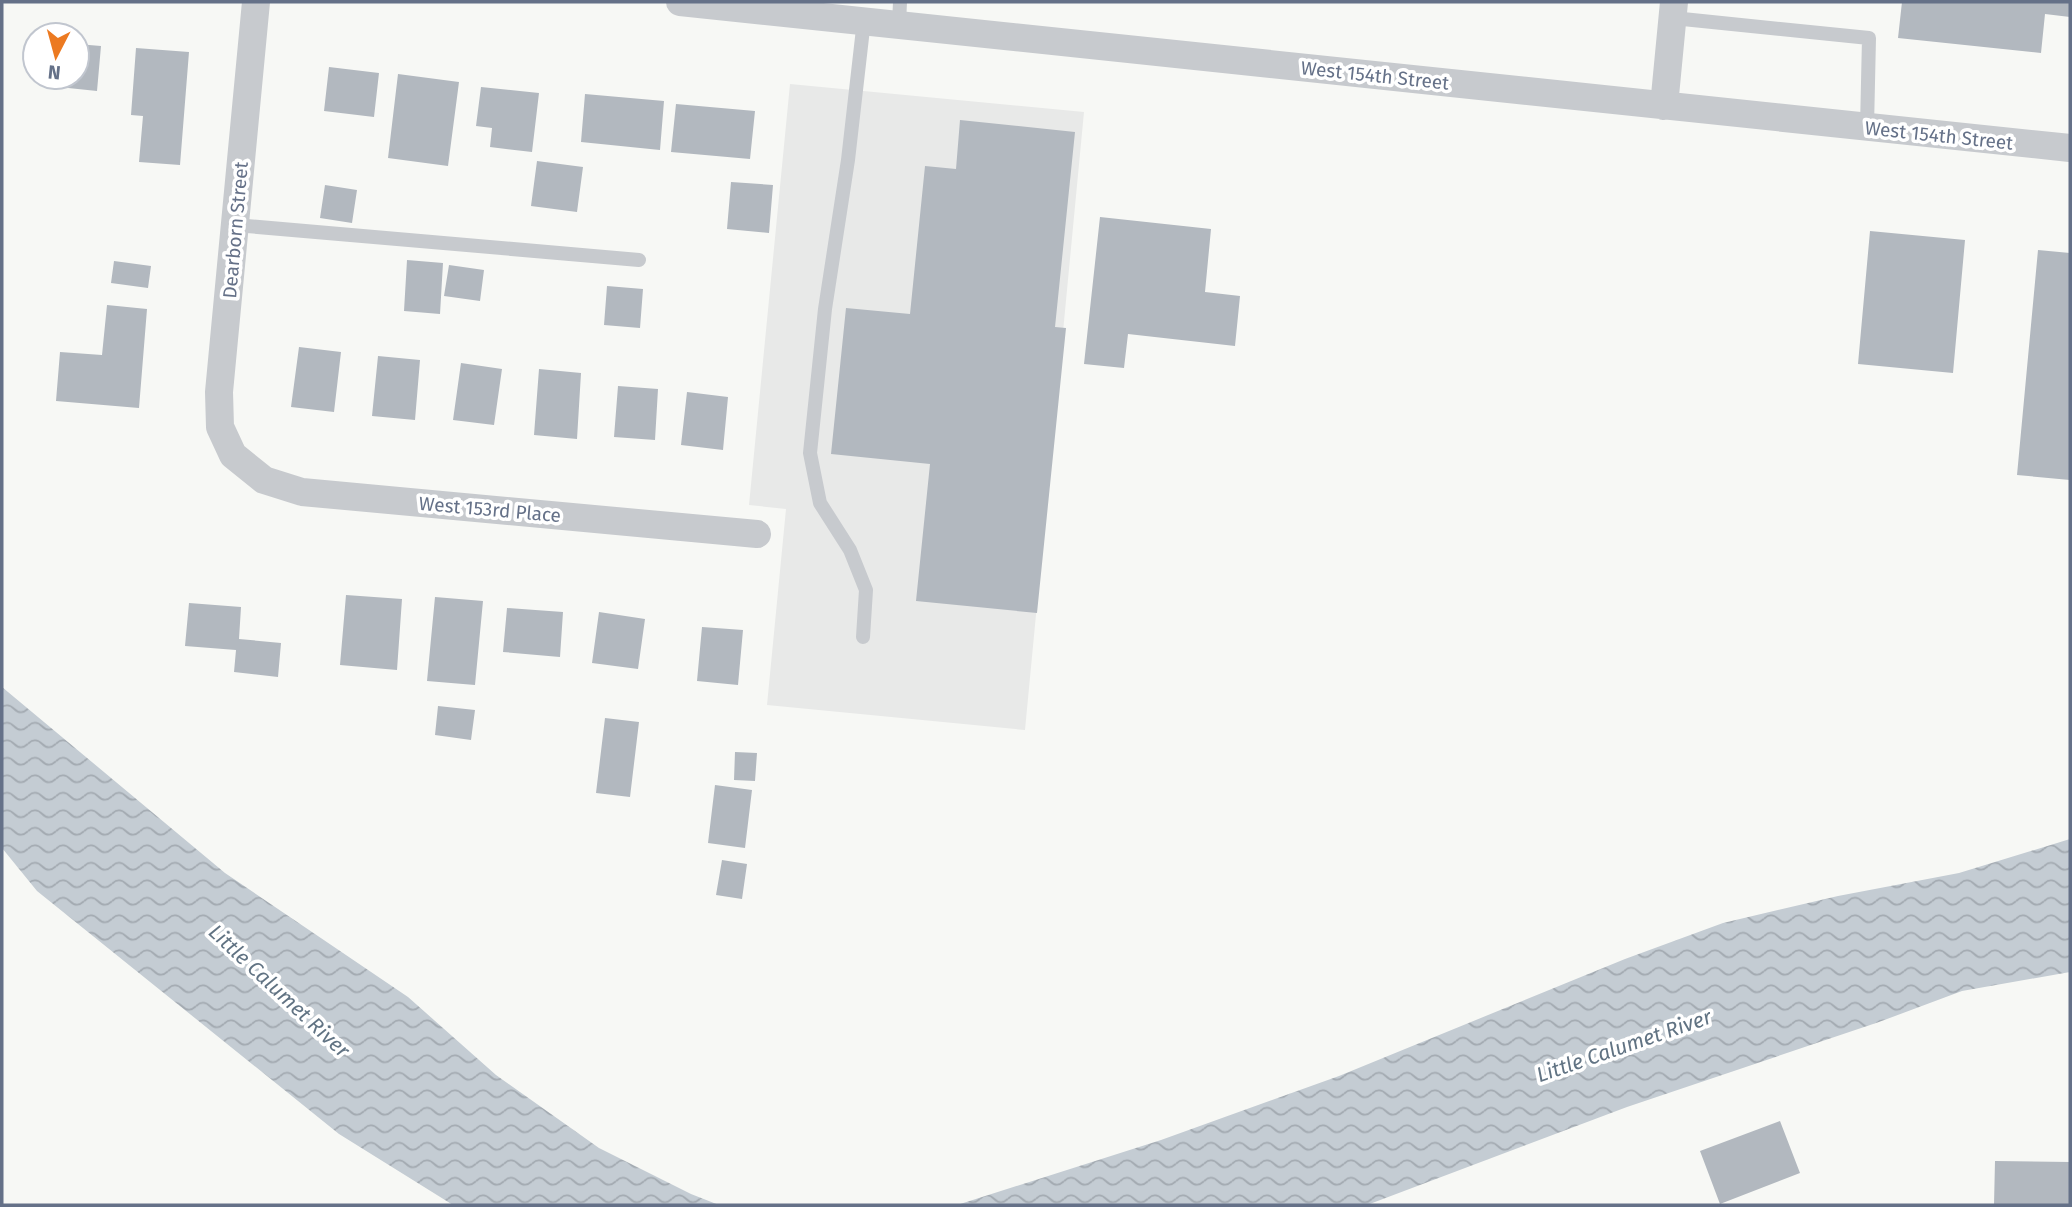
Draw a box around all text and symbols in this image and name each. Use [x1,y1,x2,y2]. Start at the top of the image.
north arrow [21,21,91,91]
street label: West 154th Street [1300,56,1450,95]
text: N [47,60,62,85]
street label: West 154th Street [1864,116,2014,155]
street label: Dearborn Street [218,160,253,300]
street label: West 153rd Place [418,492,562,527]
water label: Little Calumet River [203,919,356,1064]
water label: Little Calumet River [1533,1004,1716,1088]

